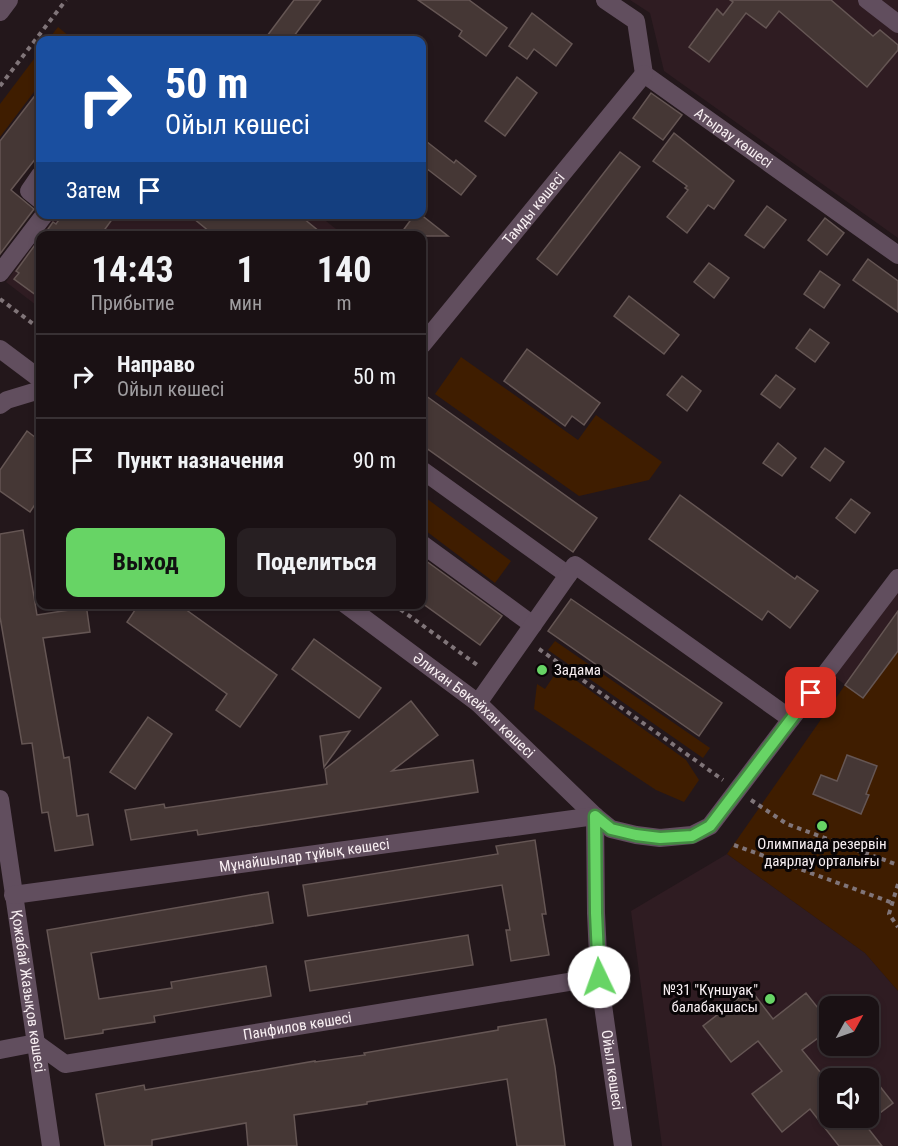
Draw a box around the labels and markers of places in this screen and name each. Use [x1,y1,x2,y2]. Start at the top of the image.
place label: Задама [554,661,601,679]
marker: Задама [535,663,549,677]
pin [785,667,836,718]
marker: Олимпиада резервін даярлау орталығы [815,819,829,833]
place label: Олимпиада резервін даярлау орталығы [757,835,887,870]
place label: №31 "Күншуақ" балабақшасы [663,981,758,1016]
marker: №31 "Күншуақ" балабақшасы [763,992,777,1006]

